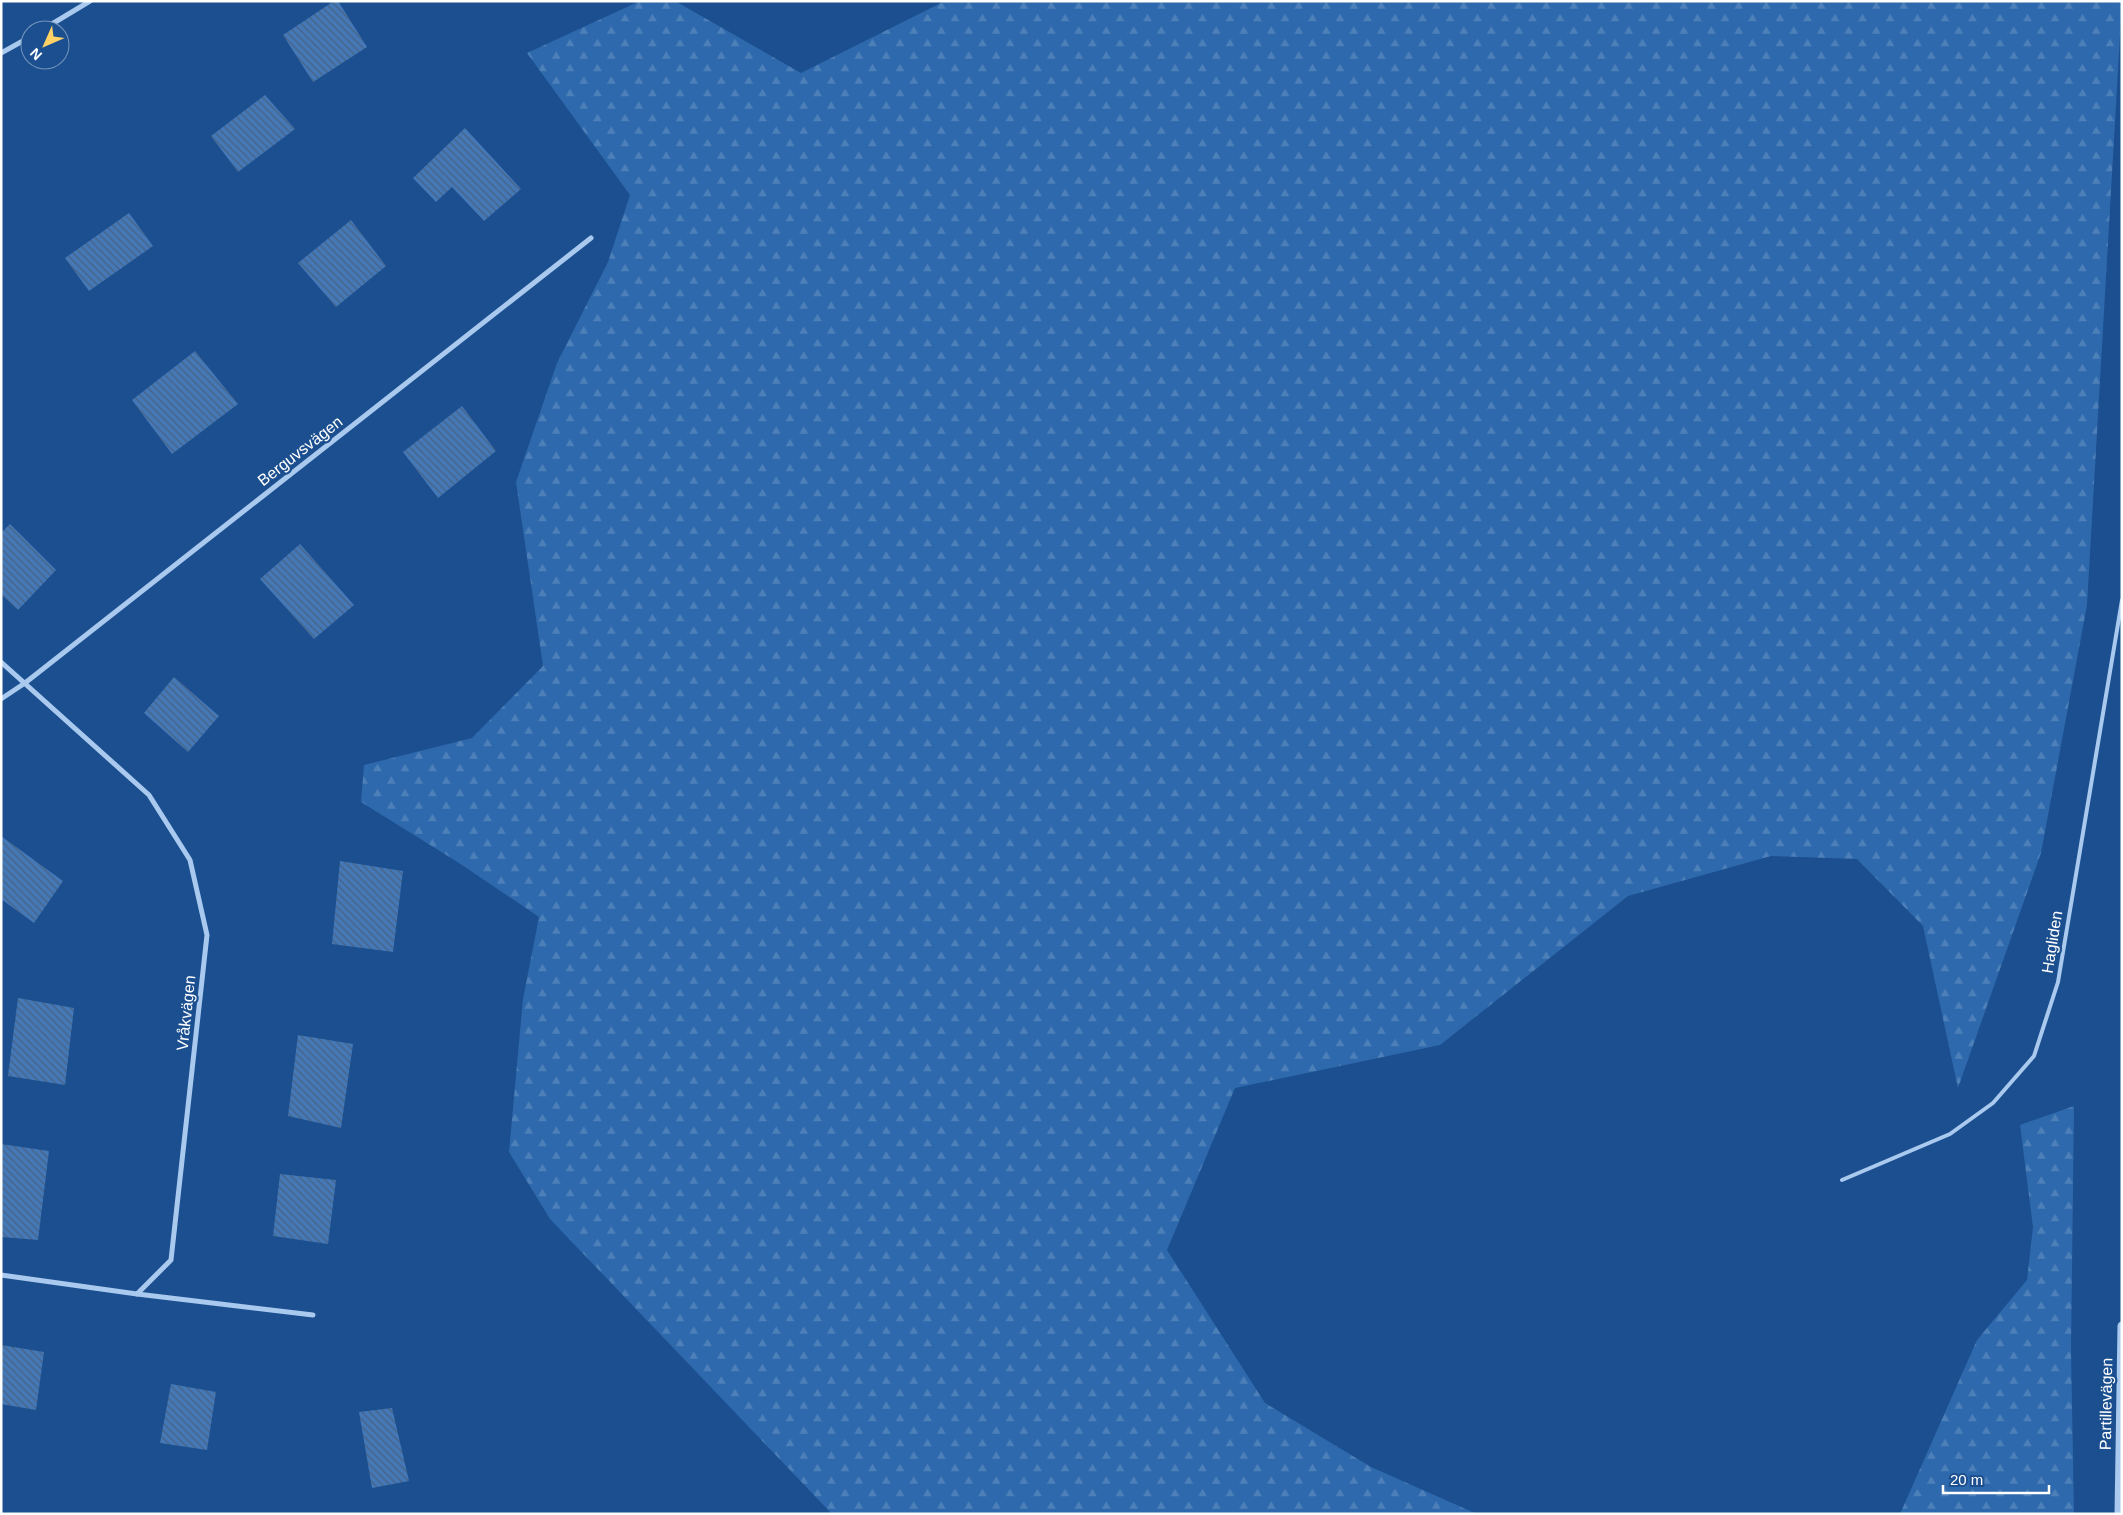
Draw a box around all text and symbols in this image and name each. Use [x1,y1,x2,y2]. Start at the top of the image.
north arrow [20,20,70,70]
text: N [27,45,45,63]
street label: Berguvsvägen [254,413,346,489]
street label: Hagliden [2039,909,2065,975]
street label: Vråkvägen [174,974,198,1052]
street label: Partillevägen [2097,1358,2115,1450]
scale bar [1943,1462,2049,1494]
text: 20 m [1950,1471,1983,1488]

